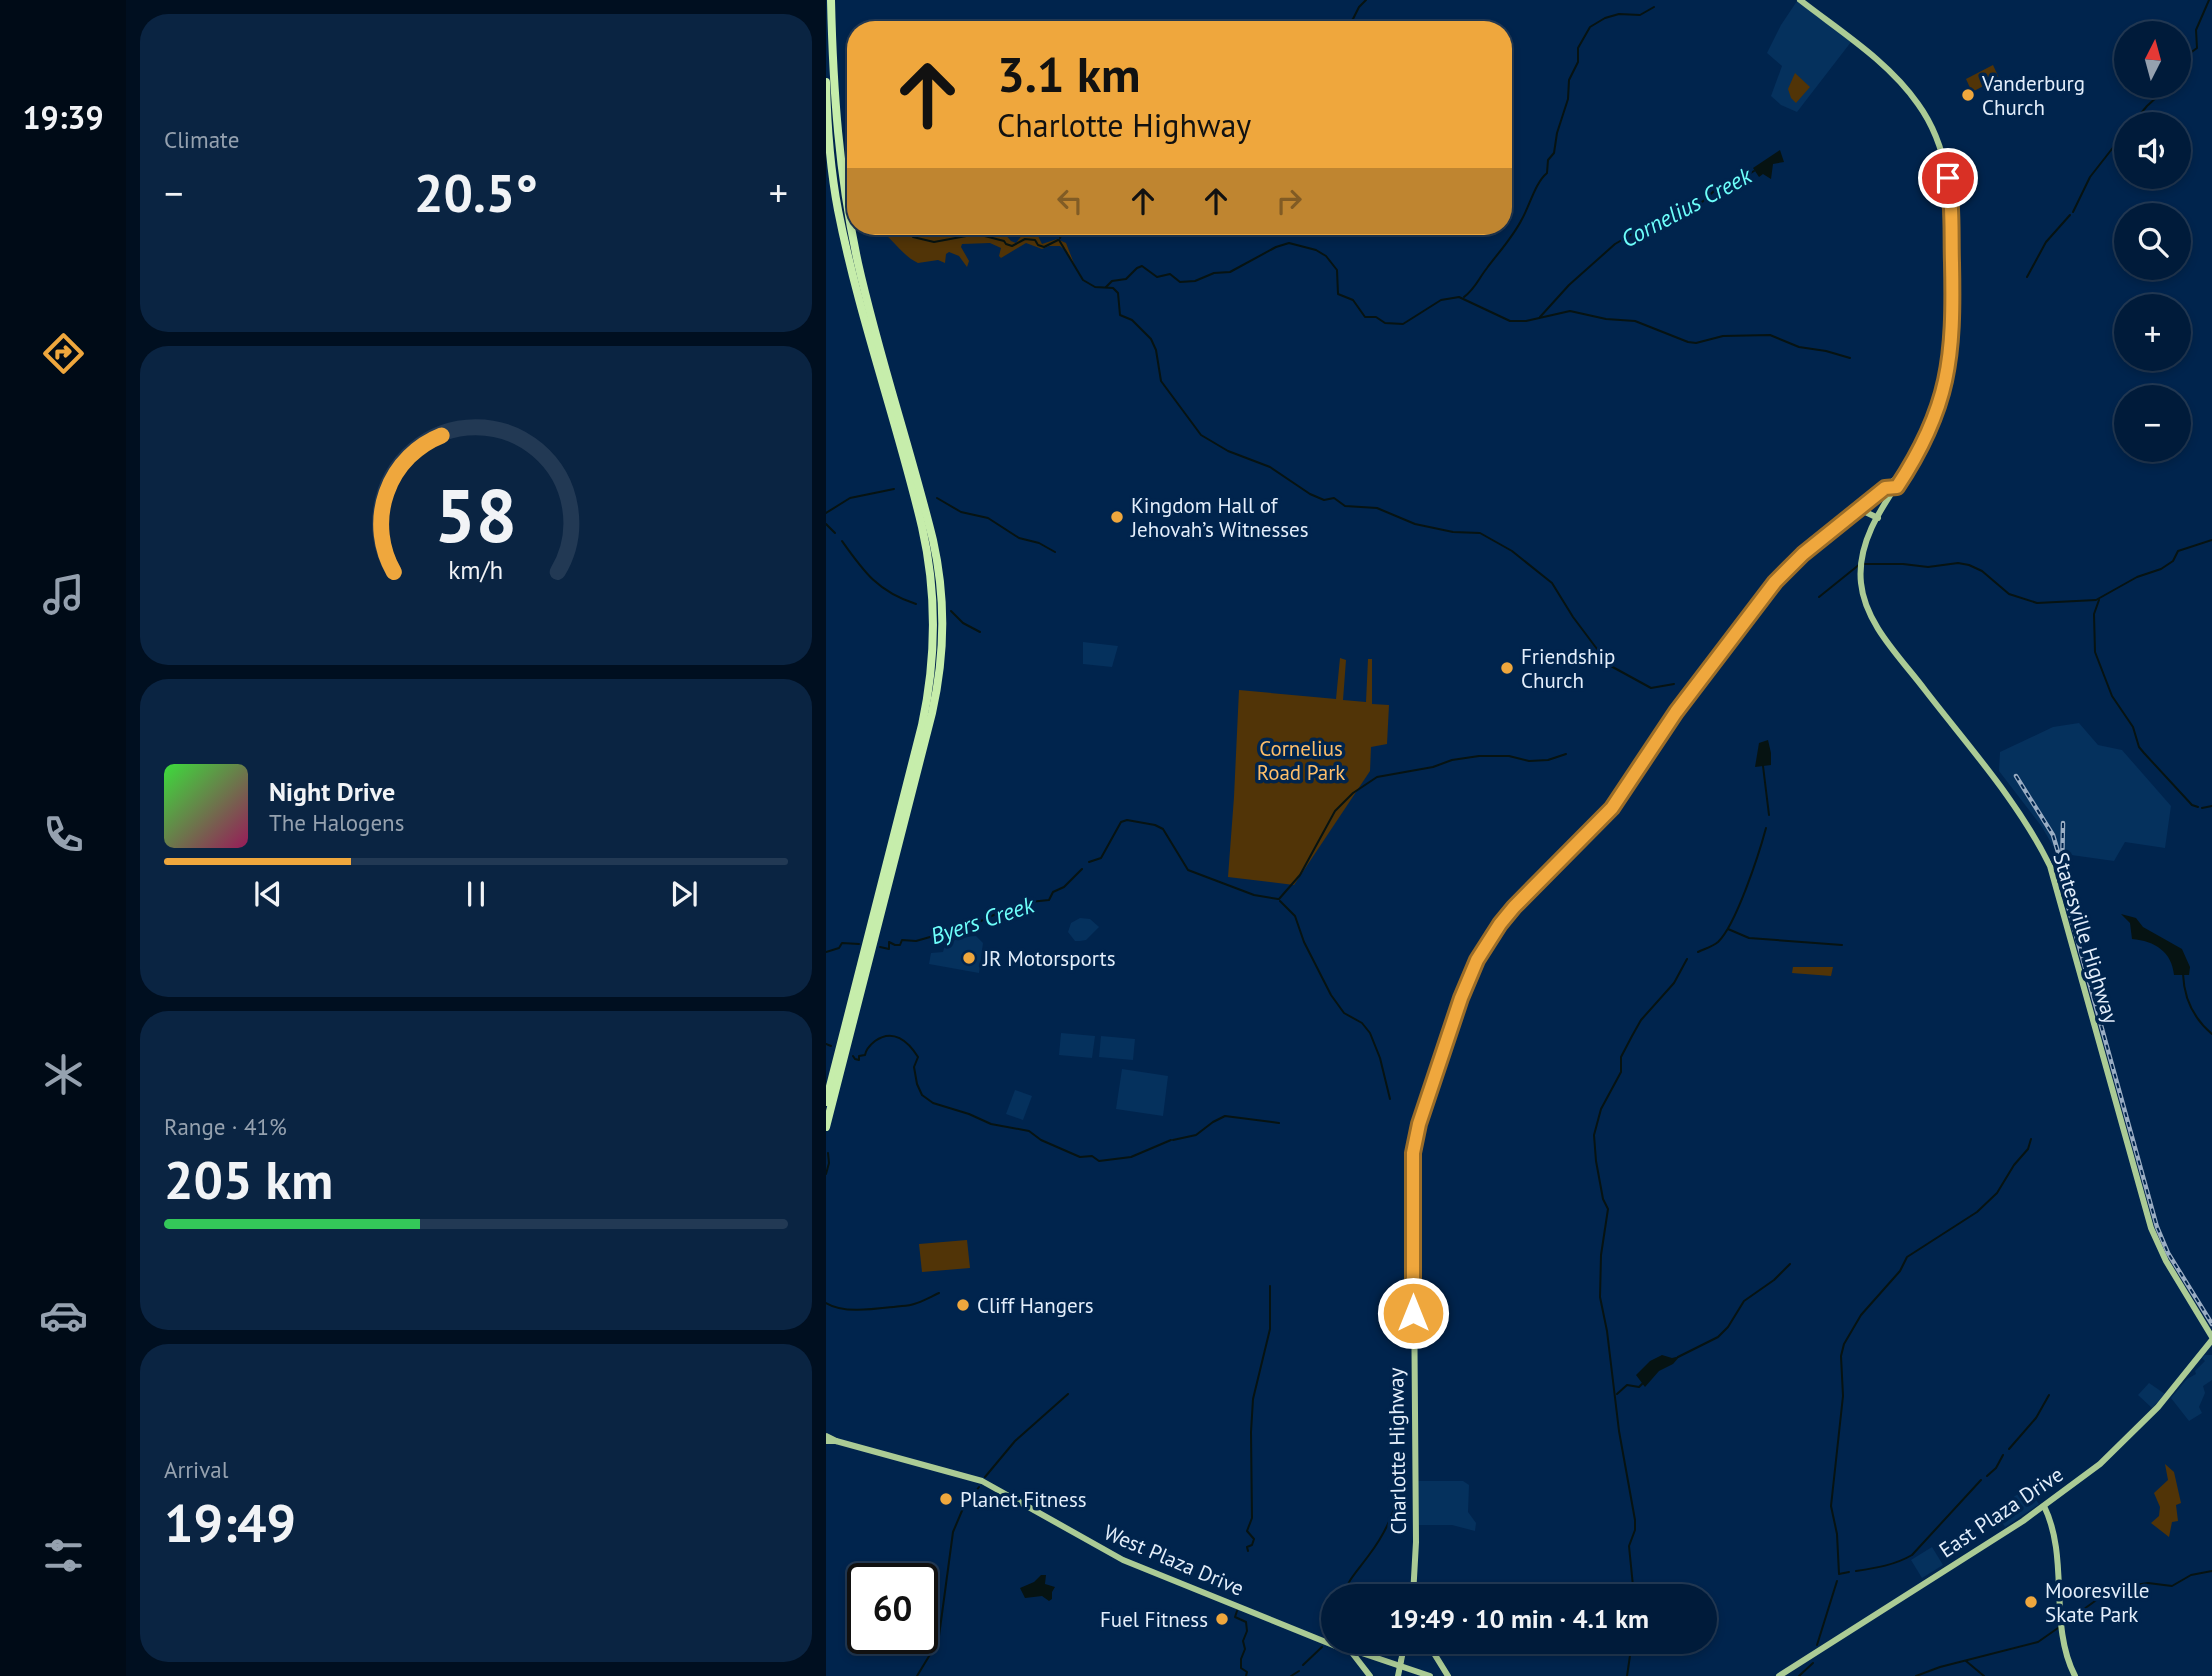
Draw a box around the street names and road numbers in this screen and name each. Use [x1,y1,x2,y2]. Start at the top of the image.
street label: Statesville Highway [2047,849,2125,1027]
street label: Charlotte Highway [1382,1367,1412,1535]
street label: East Plaza Drive [1934,1461,2068,1563]
street label: West Plaza Drive [1100,1518,1248,1602]

